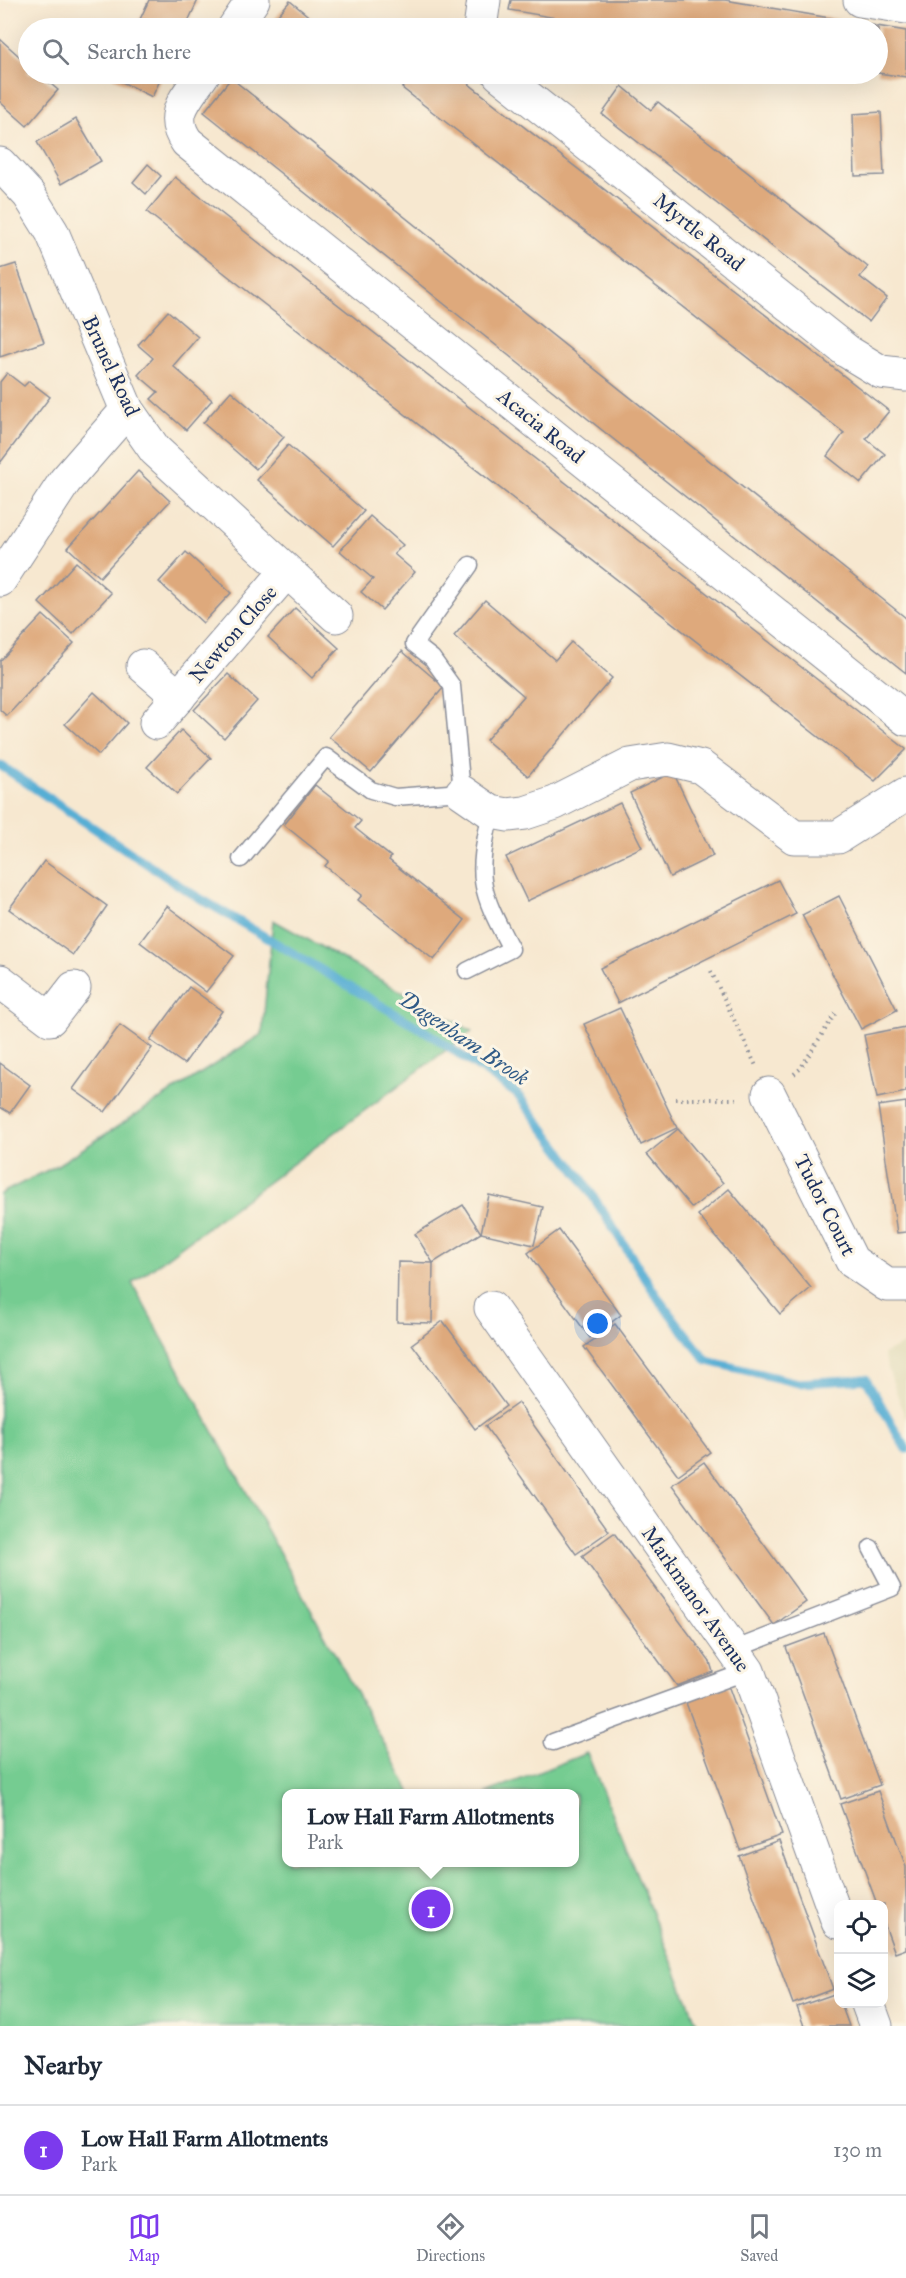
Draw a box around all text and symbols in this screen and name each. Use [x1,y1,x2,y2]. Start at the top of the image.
search box [18,18,888,84]
icon: search [39,35,72,68]
text: Search here [87,38,191,65]
street label: Myrtle Road [648,187,750,277]
street label: Brunel Road [76,312,146,421]
street label: Acacia Road [491,382,590,469]
street label: Newton Close [183,580,283,688]
water label: Dagenham Brook [394,984,534,1092]
street label: Tudor Court [788,1150,862,1261]
your location [583,1309,612,1338]
street label: Markmanor Avenue [636,1521,756,1677]
popup [282,1789,579,1867]
text: Low Hall Farm Allotments [307,1803,554,1830]
text: Park [307,1830,343,1854]
pin: 1 [412,1886,450,1932]
map controls [834,1900,888,2008]
button: locate [834,1900,888,1954]
button: layers [834,1954,888,2008]
text: Nearby [24,2049,102,2081]
text: Low Hall Farm Allotments [81,2125,328,2152]
text: 1 [40,2138,47,2162]
text: 130 m [833,2138,882,2162]
text: Park [81,2152,117,2176]
tab: Map [128,2210,161,2265]
tab: Directions [416,2210,485,2265]
tab: Saved [740,2210,778,2265]

